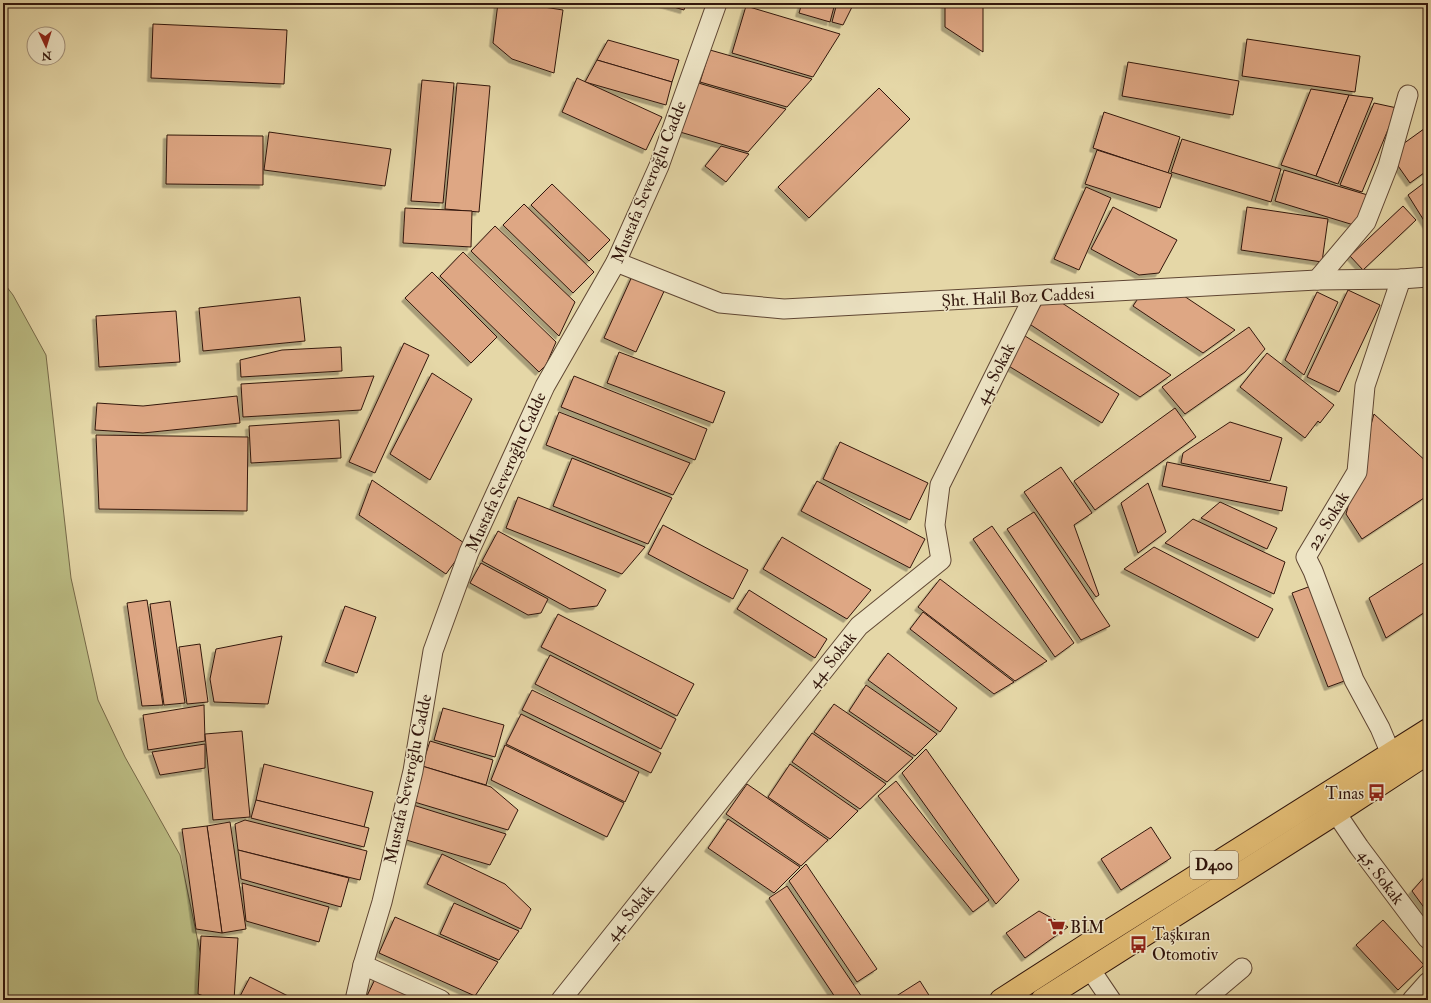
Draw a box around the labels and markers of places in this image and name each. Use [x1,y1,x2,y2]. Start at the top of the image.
place label: Tınas [1325,783,1364,804]
bus stop icon: Tınas [1367,783,1387,803]
place label: BİM [1070,916,1104,938]
supermarket icon: BİM [1047,917,1067,937]
place label: Taşkıran Otomotiv [1152,924,1219,965]
bus stop icon: Taşkıran Otomotiv [1129,934,1149,954]

